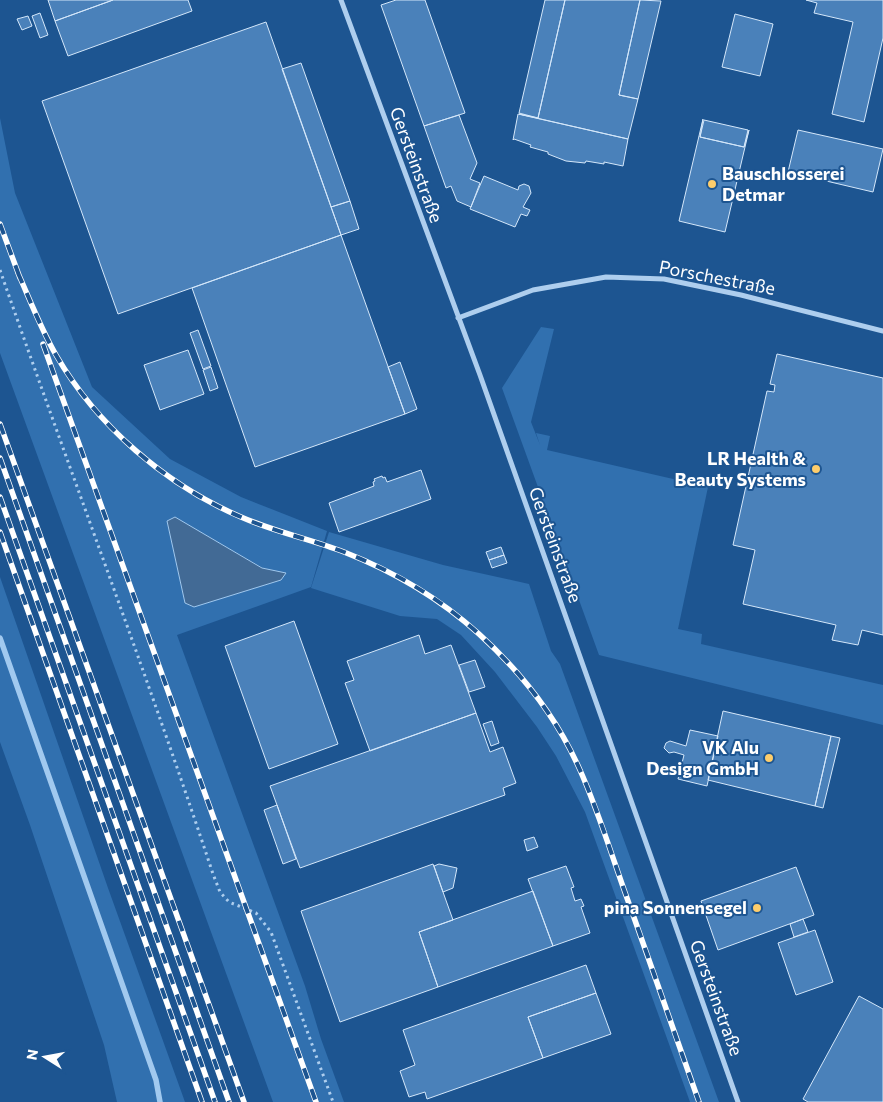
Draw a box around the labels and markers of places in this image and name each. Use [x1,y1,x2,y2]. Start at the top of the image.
place label: Bauschlosserei Detmar [722,162,845,205]
marker: Bauschlosserei Detmar [706,178,718,190]
place label: LR Health & Beauty Systems [675,447,806,490]
marker: LR Health & Beauty Systems [810,463,822,475]
place label: VK Alu Design GmbH [646,736,759,779]
marker: VK Alu Design GmbH [763,752,775,764]
place label: pina Sonnensegel [604,896,747,918]
marker: pina Sonnensegel [751,902,763,914]

